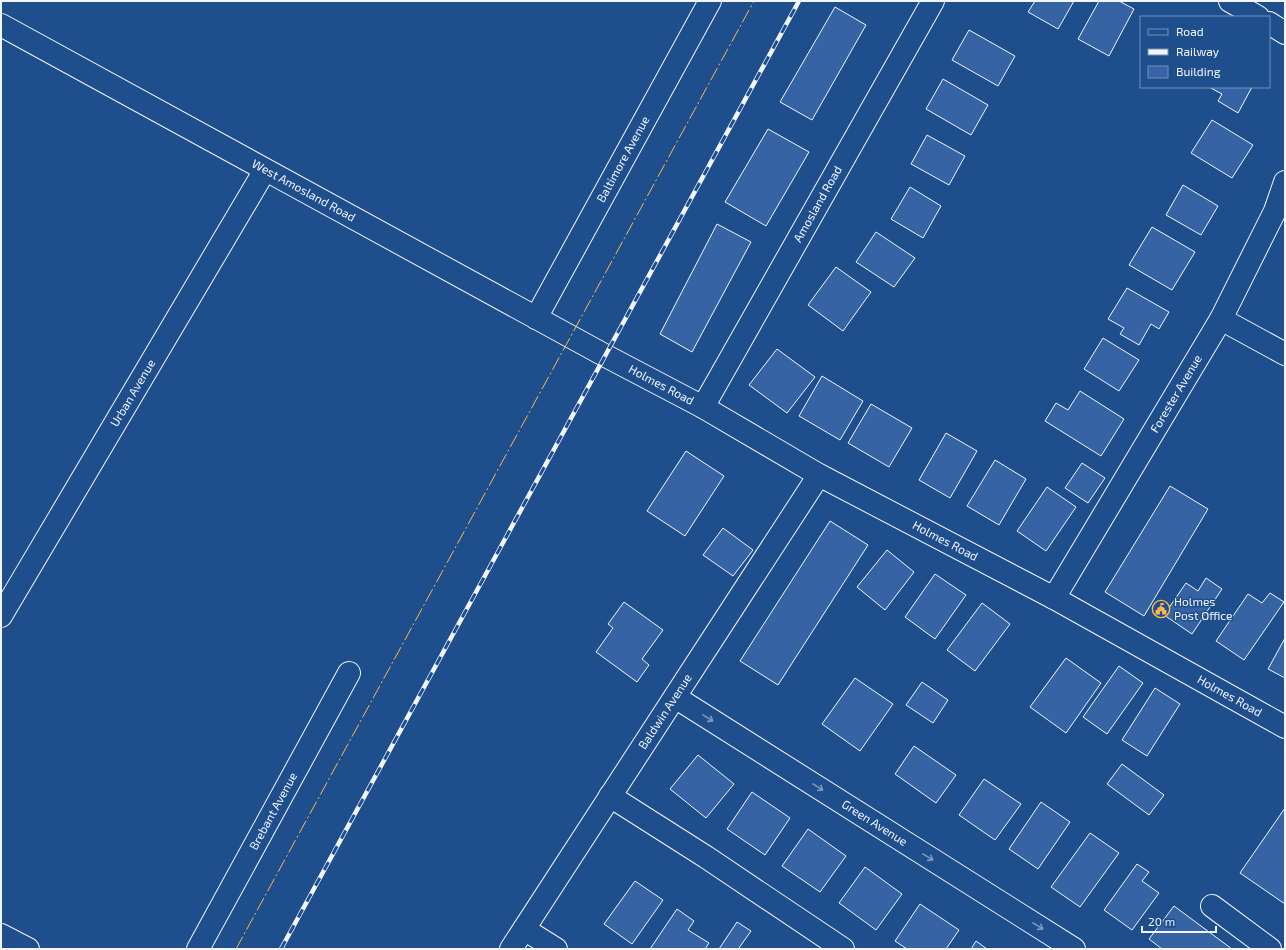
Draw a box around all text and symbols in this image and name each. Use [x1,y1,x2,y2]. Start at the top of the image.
legend [1140,16,1270,88]
text: Road [1176,24,1204,38]
text: Railway [1176,44,1220,58]
text: Building [1176,64,1221,78]
street label: Baltimore Avenue [593,113,651,204]
street label: West Amosland Road [250,156,358,224]
street label: Amosland Road [790,163,844,244]
street label: Forester Avenue [1147,352,1204,435]
street label: Urban Avenue [107,356,157,429]
street label: Holmes Road [627,361,697,407]
street label: Holmes Road [910,517,981,563]
place label: Holmes Post Office [1174,594,1233,622]
public building icon: Holmes Post Office [1151,599,1171,619]
street label: Baldwin Avenue [635,671,694,751]
street label: Holmes Road [1195,672,1265,719]
one-way arrow [702,714,714,722]
street label: Brebant Avenue [246,770,299,852]
one-way arrow [812,783,823,791]
street label: Green Avenue [840,796,910,848]
one-way arrow [922,853,934,861]
scale bar [1142,908,1216,934]
text: 20 m [1148,914,1175,928]
one-way arrow [1032,922,1043,930]

